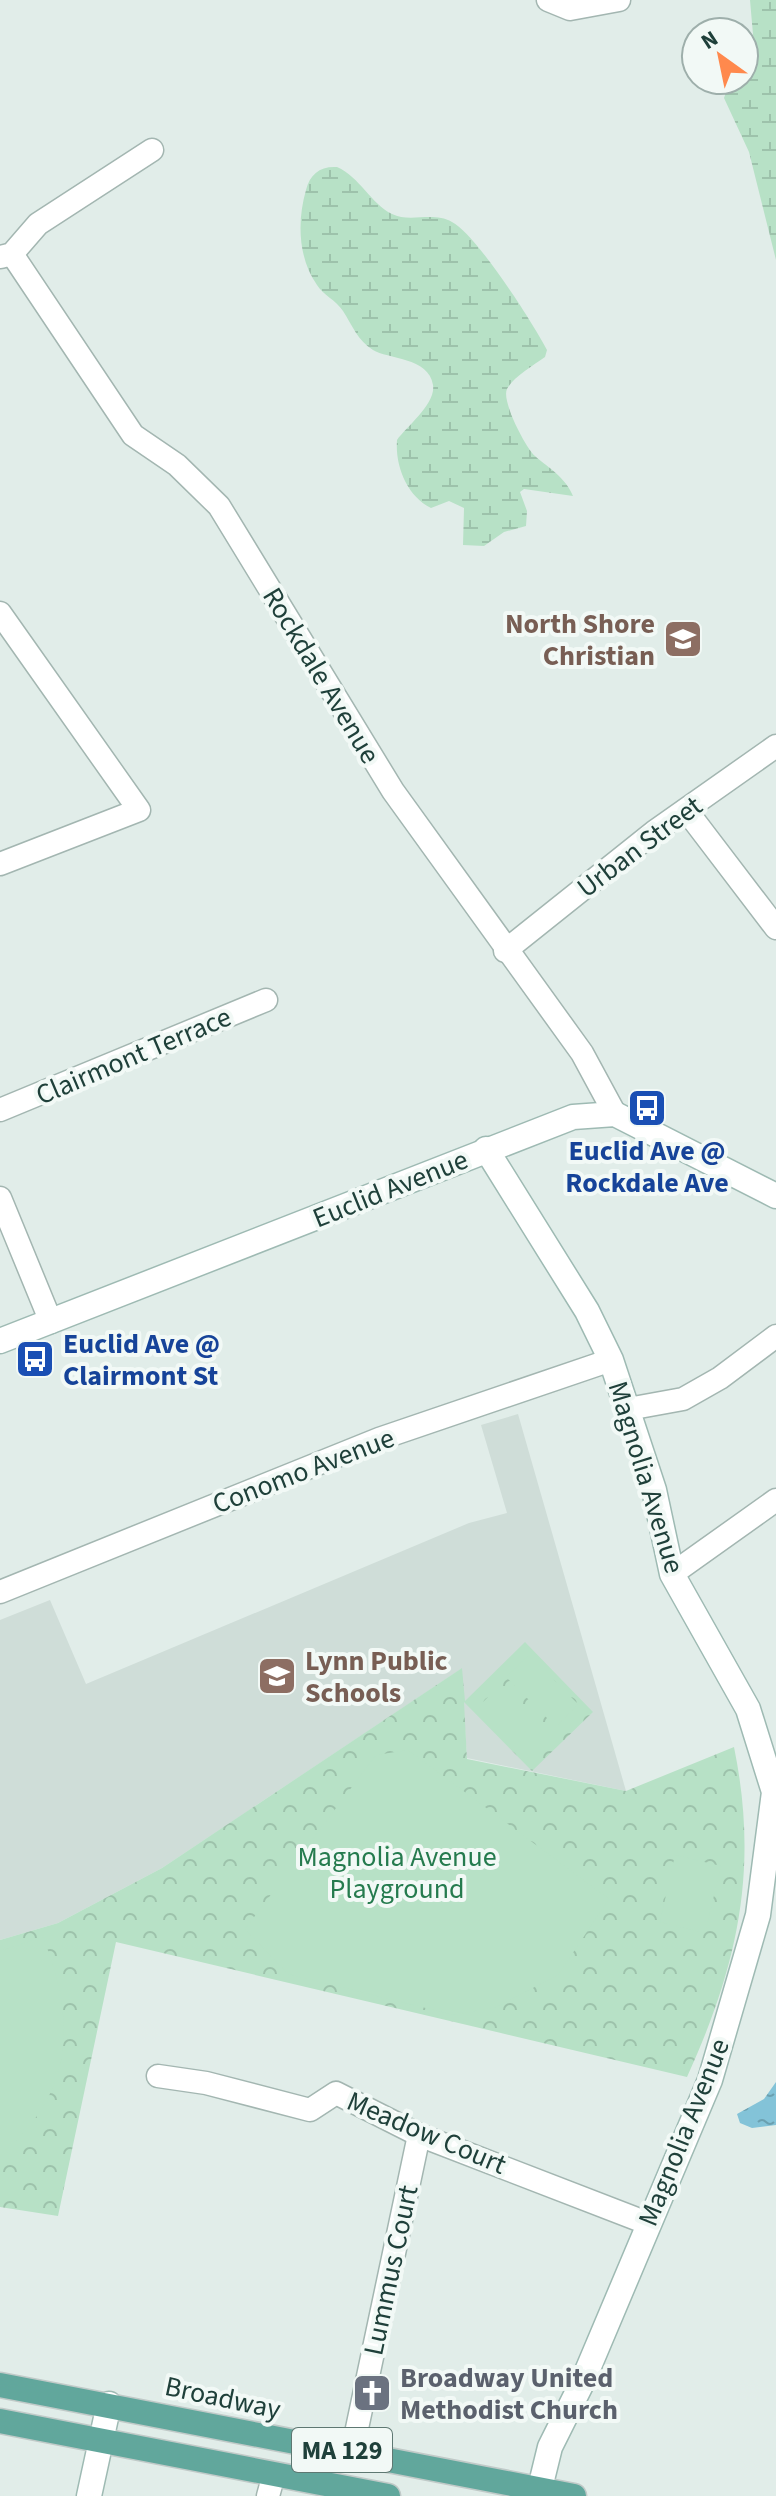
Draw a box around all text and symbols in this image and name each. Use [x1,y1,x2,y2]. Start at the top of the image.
north arrow [680,16,760,96]
text: N [695,23,725,57]
street label: Rockdale Avenue [253,580,390,771]
place label: North Shore Christian [505,604,655,676]
school or university icon: North Shore Christian [662,618,704,660]
street label: Urban Street [568,786,711,907]
street label: Clairmont Terrace [30,997,237,1115]
bus stop icon: Euclid Ave @ Rockdale Ave [626,1087,668,1129]
place label: Euclid Ave @ Rockdale Ave [565,1131,729,1203]
street label: Euclid Avenue [307,1140,474,1238]
place label: Euclid Ave @ Clairmont St [63,1324,220,1396]
bus stop icon: Euclid Ave @ Clairmont St [14,1338,56,1380]
street label: Magnolia Avenue [598,1376,694,1578]
street label: Conomo Avenue [207,1418,400,1524]
place label: Lynn Public Schools [305,1641,448,1713]
school or university icon: Lynn Public Schools [256,1655,298,1697]
park label: Magnolia Avenue Playground [297,1837,497,1909]
street label: Magnolia Avenue [628,2033,740,2232]
street label: Meadow Court [341,2081,513,2185]
street label: Lummus Court [353,2181,429,2359]
place label: Broadway United Methodist Church [400,2358,618,2430]
street label: Broadway [161,2366,284,2430]
church icon: Broadway United Methodist Church [351,2372,393,2414]
road number: MA 129 [292,2428,392,2472]

